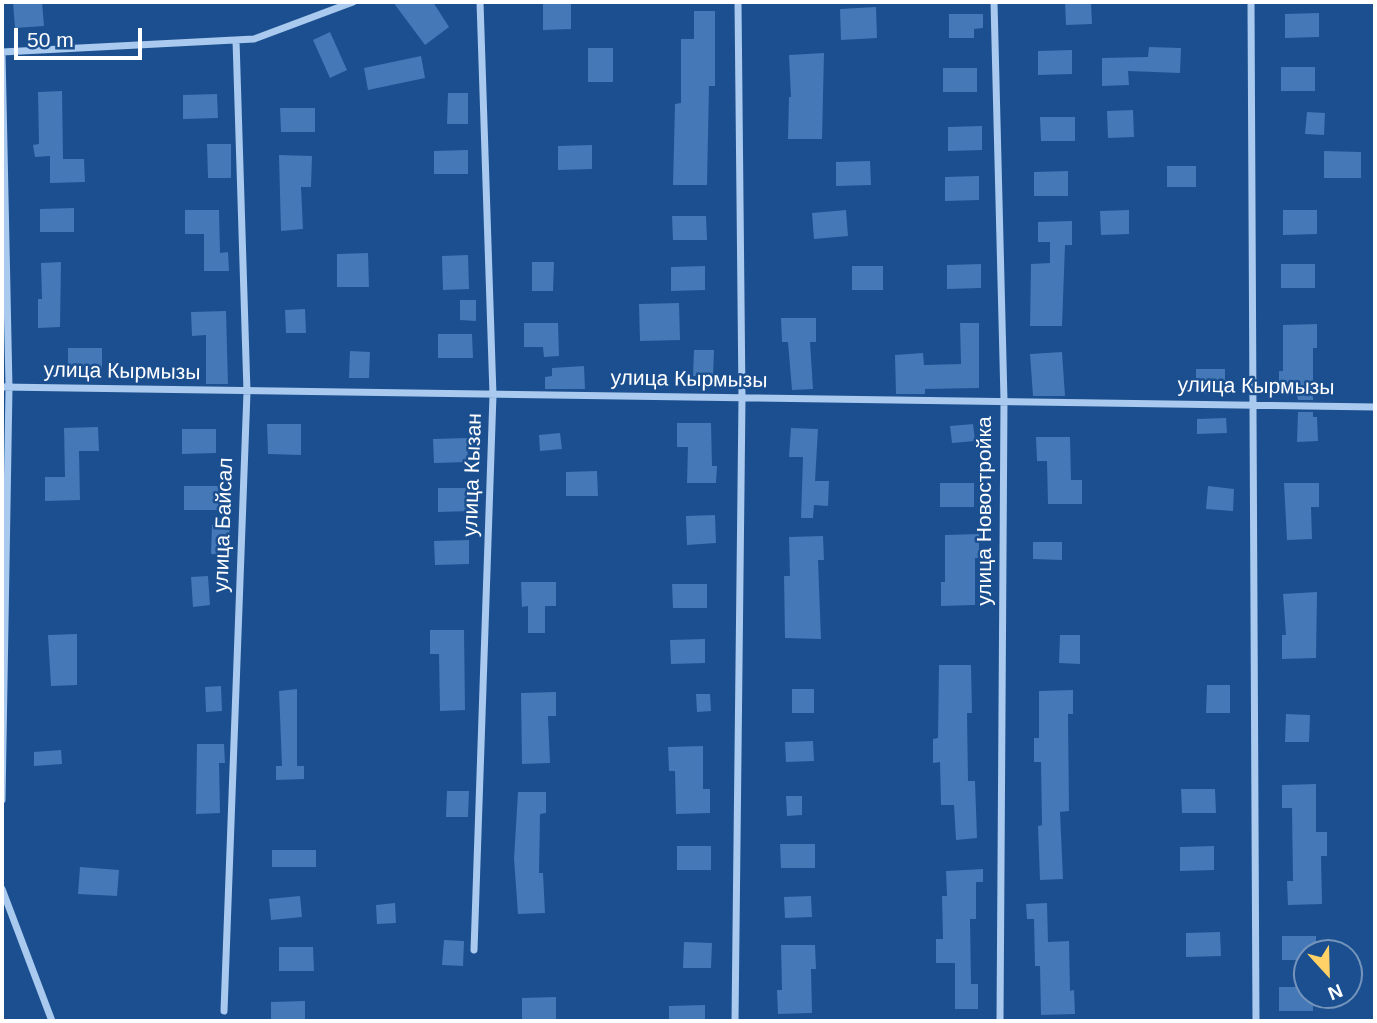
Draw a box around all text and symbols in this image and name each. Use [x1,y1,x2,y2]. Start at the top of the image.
scale bar [18,14,145,58]
text: 50 m [27,28,74,51]
street label: улица Кырмызы [43,358,201,386]
street label: улица Кырмызы [610,366,768,394]
street label: улица Кырмызы [1177,373,1335,401]
street label: улица Кызан [458,413,488,537]
street label: улица Новостройка [972,416,998,606]
street label: улица Байсал [209,457,239,593]
north arrow [1293,939,1363,1009]
text: N [1325,980,1346,1004]

